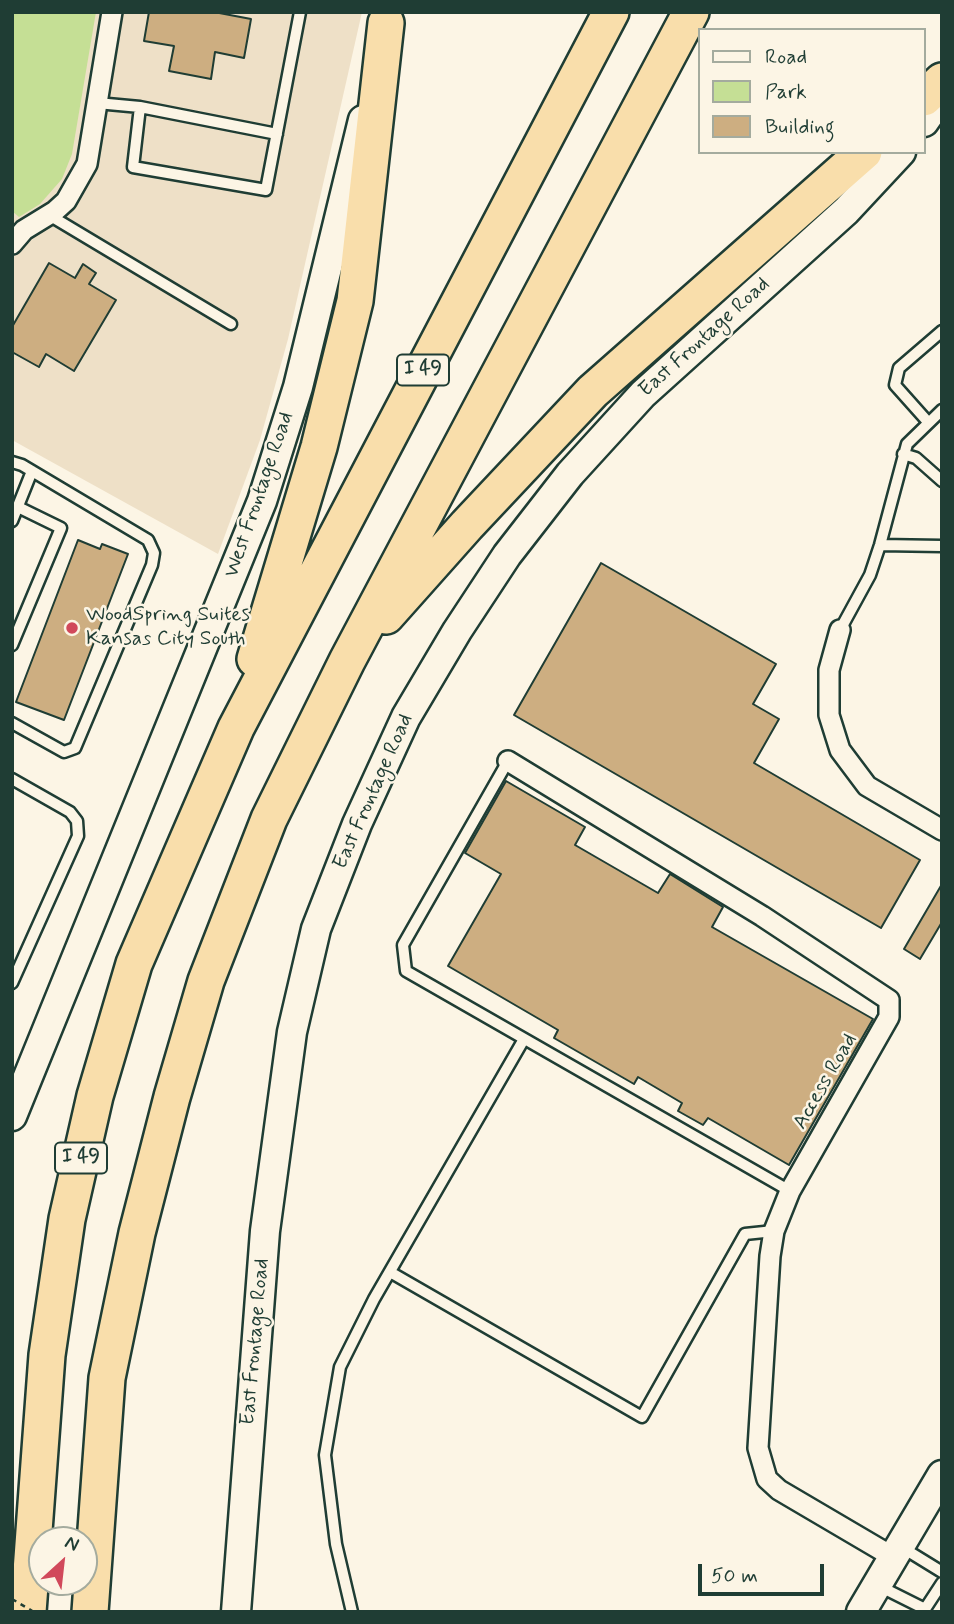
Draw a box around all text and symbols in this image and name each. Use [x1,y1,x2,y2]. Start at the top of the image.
legend [698,28,926,154]
text: Road [765,43,807,71]
text: Park [765,78,807,106]
text: Building [765,113,835,141]
street label: East Frontage Road [634,273,776,403]
road number: I 49 [397,354,449,386]
street label: West Frontage Road [220,409,300,581]
place label: WoodSpring Suites Kansas City South [86,603,250,653]
marker: WoodSpring Suites Kansas City South [64,620,80,636]
street label: East Frontage Road [328,710,420,874]
street label: Access Road [788,1030,864,1134]
road number: I 49 [55,1142,107,1174]
street label: East Frontage Road [236,1257,276,1427]
north arrow [28,1526,98,1596]
text: N [61,1530,83,1558]
scale bar [702,1550,828,1594]
text: 50 m [711,1562,758,1590]

